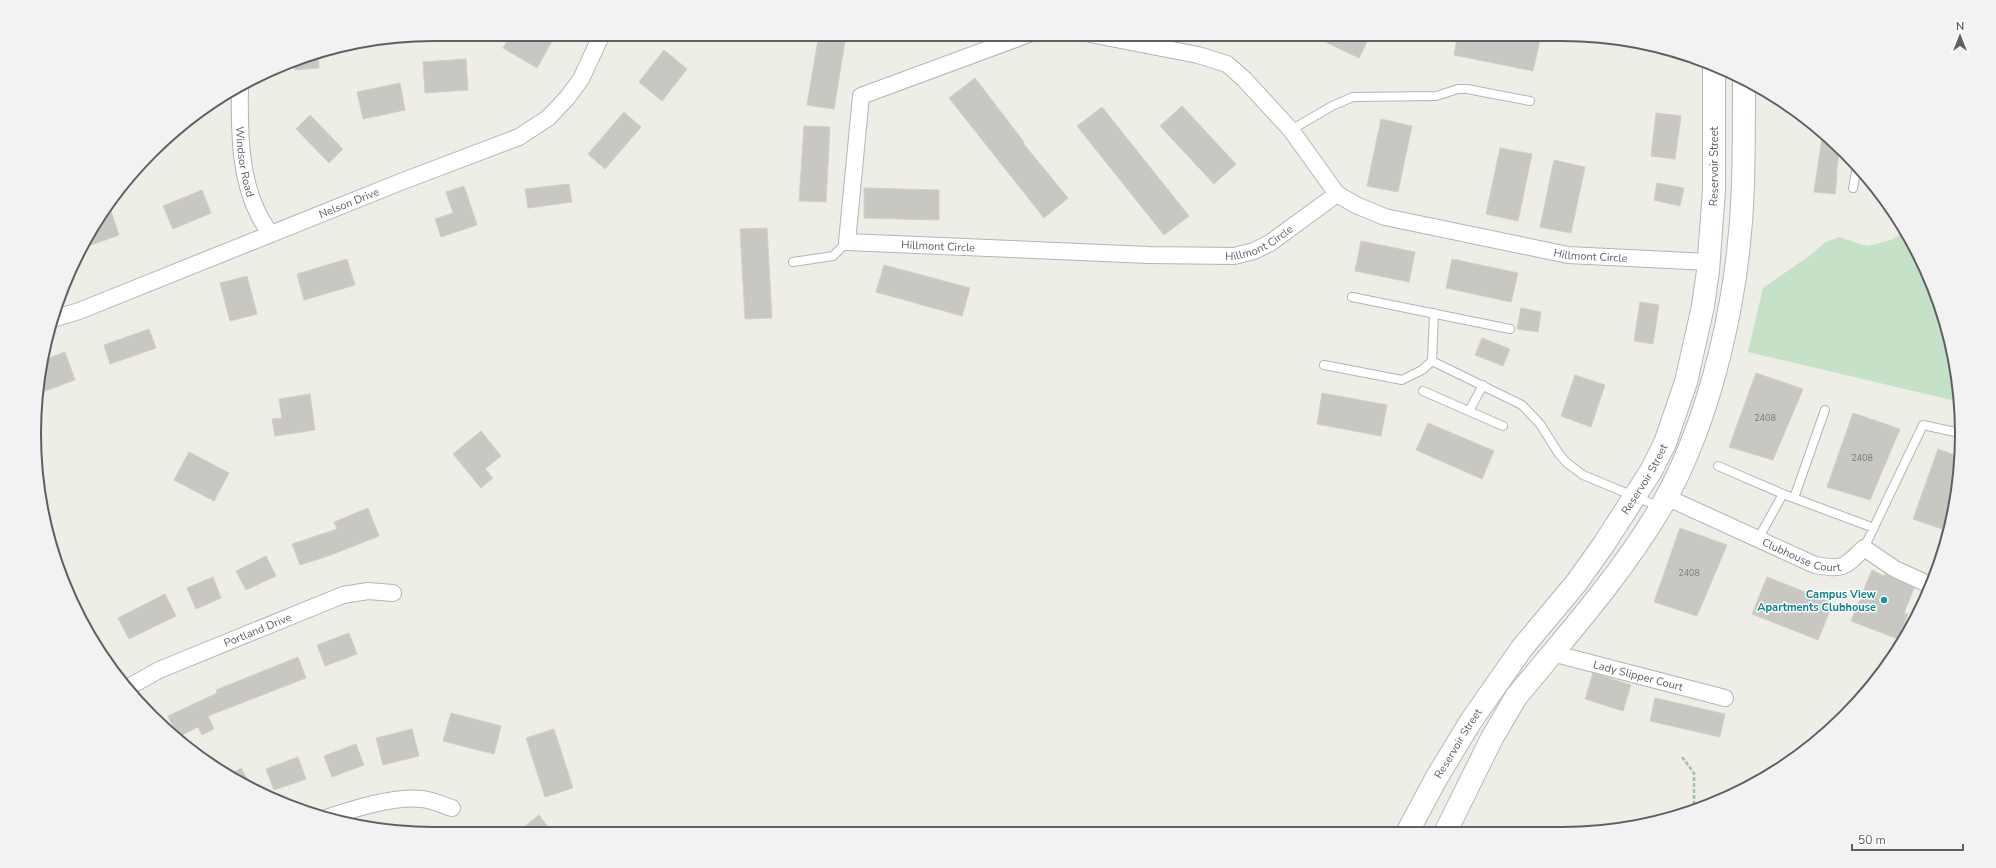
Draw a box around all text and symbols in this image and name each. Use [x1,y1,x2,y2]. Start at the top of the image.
north arrow [1940,16,1980,56]
text: N [1956,19,1964,34]
street label: Windsor Road [232,126,258,199]
street label: Reservoir Street [1706,127,1722,207]
street label: Nelson Drive [317,184,382,222]
street label: Hillmont Circle [1225,222,1296,264]
street label: Hillmont Circle [901,237,976,256]
street label: Hillmont Circle [1552,245,1628,266]
house number: 2408 [1754,412,1776,424]
street label: Reservoir Street [1618,441,1671,517]
house number: 2408 [1851,452,1873,464]
street label: Clubhouse Court [1759,535,1842,575]
house number: 2408 [1678,567,1700,579]
place label: Campus View Apartments Clubhouse [1757,587,1877,615]
marker: Campus View Apartments Clubhouse [1879,595,1889,605]
street label: Portland Drive [222,610,294,651]
street label: Lady Slipper Court [1591,657,1685,695]
street label: Reservoir Street [1431,705,1486,781]
scale bar [1852,826,1963,852]
text: 50 m [1858,832,1886,848]

